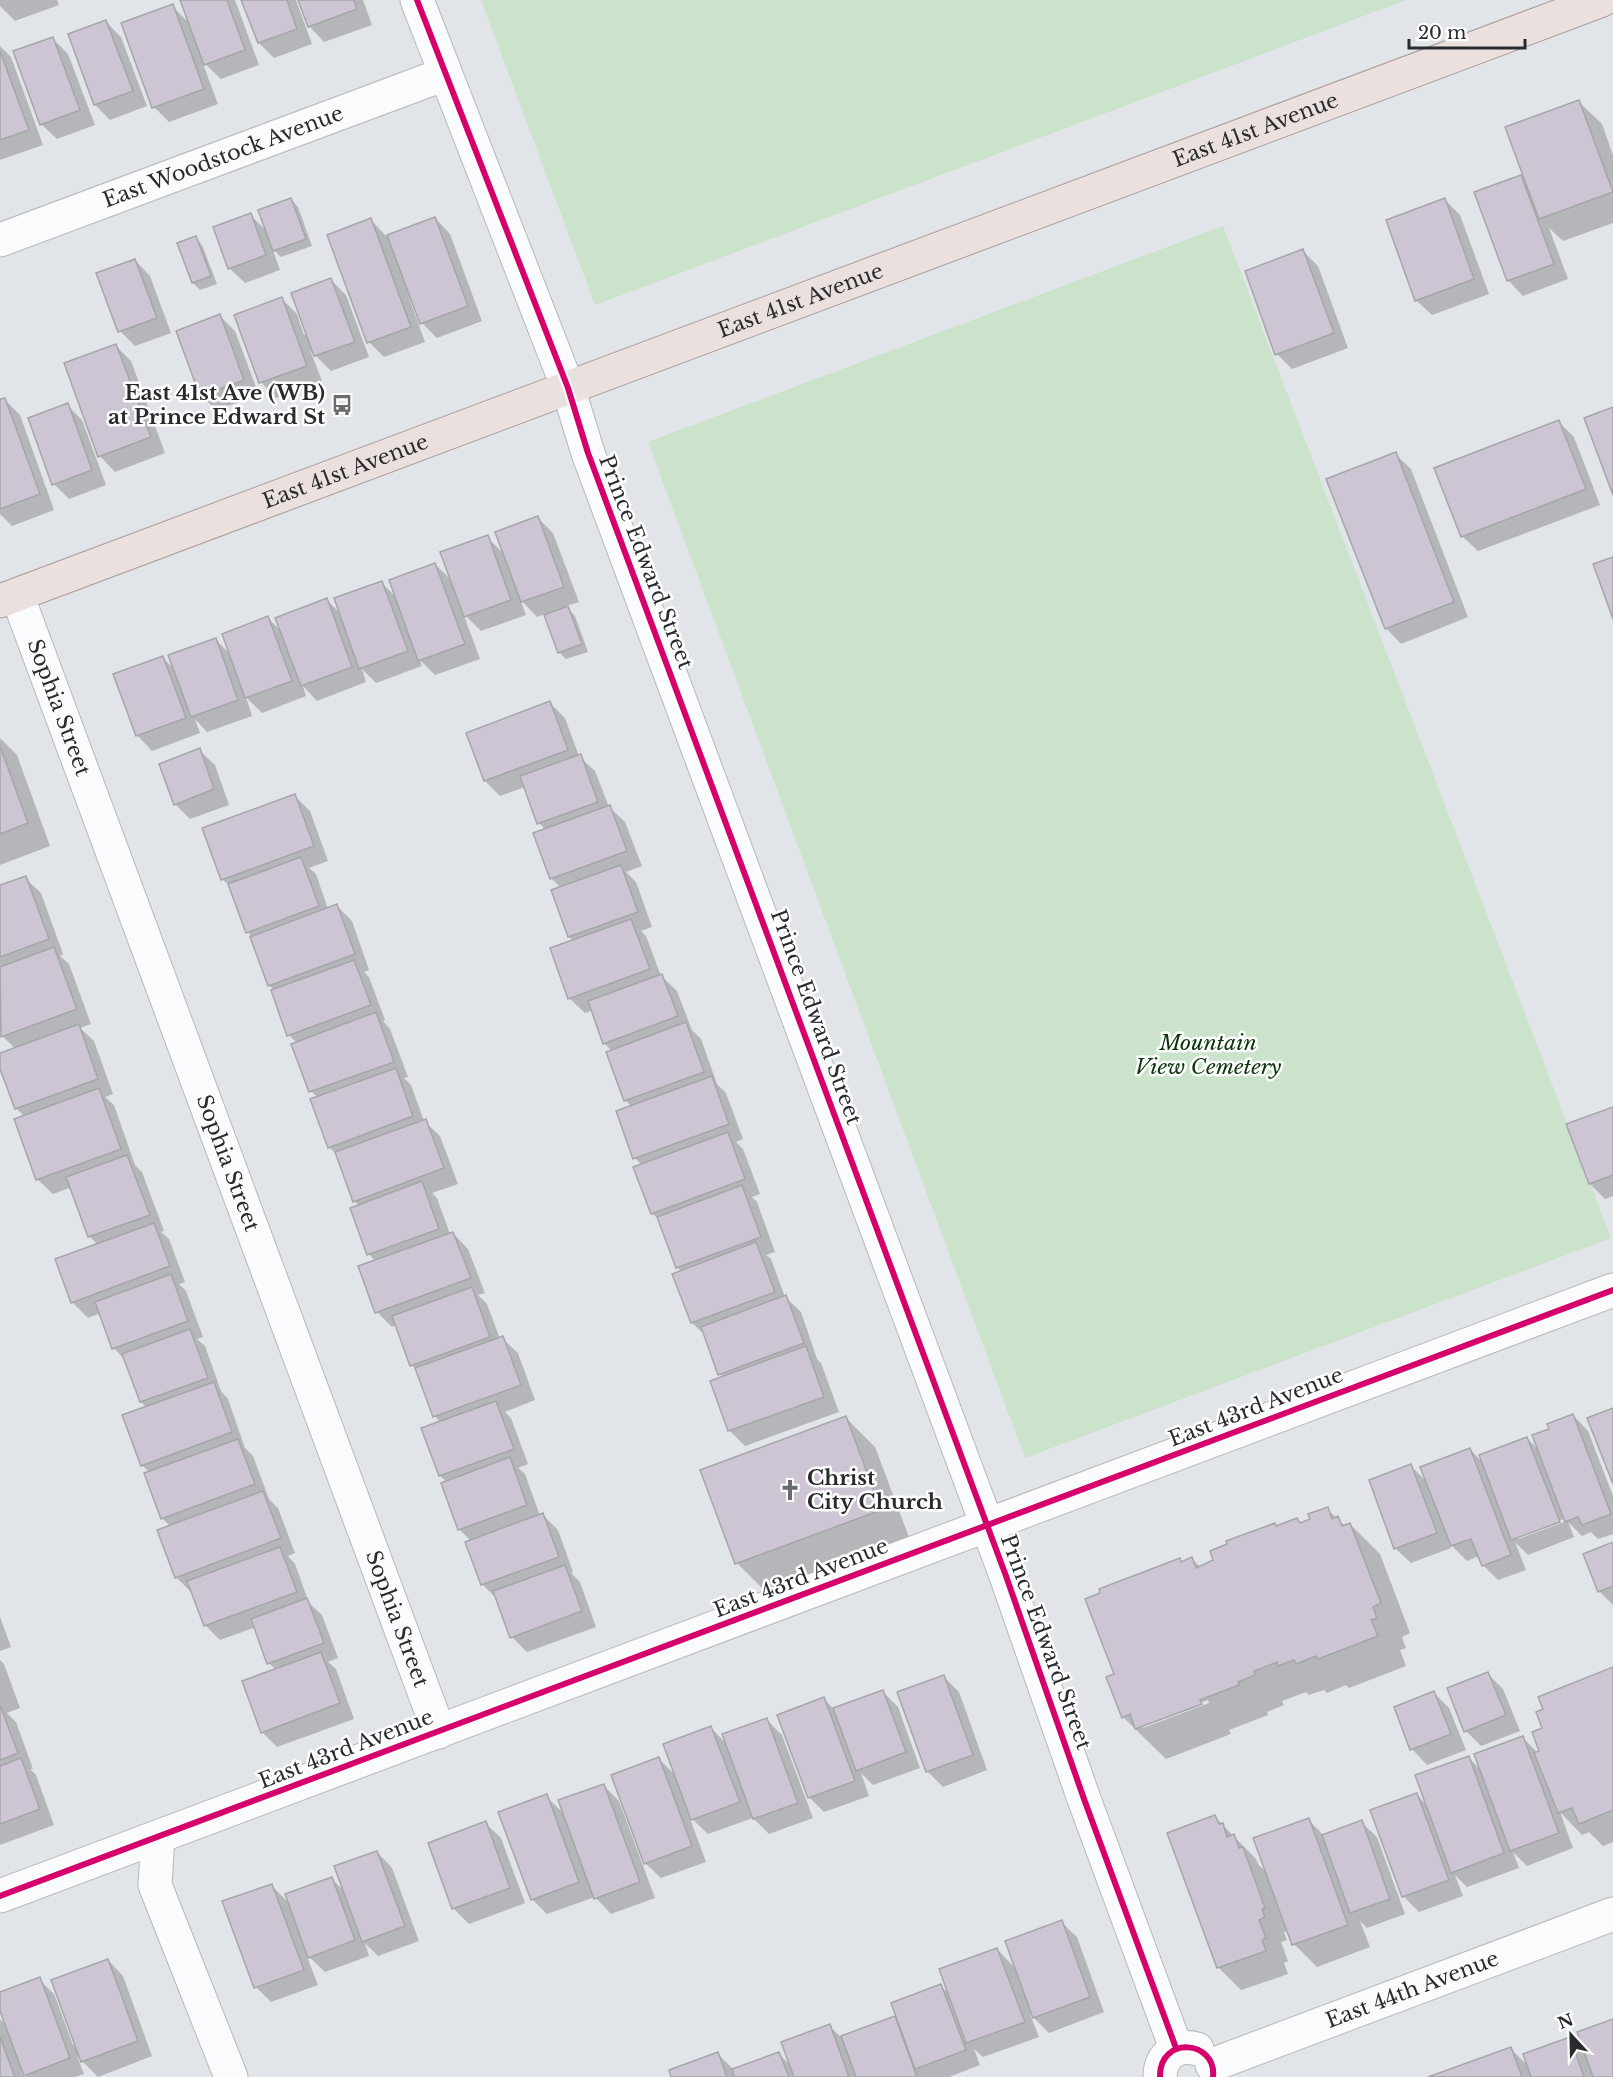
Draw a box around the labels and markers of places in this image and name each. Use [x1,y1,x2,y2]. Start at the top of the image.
place label: East 41st Ave (WB) at Prince Edward St [108,380,325,430]
bus stop icon: East 41st Ave (WB) at Prince Edward St [330,393,354,417]
place label: Christ City Church [807,1465,943,1515]
church icon: Christ City Church [778,1478,802,1502]

